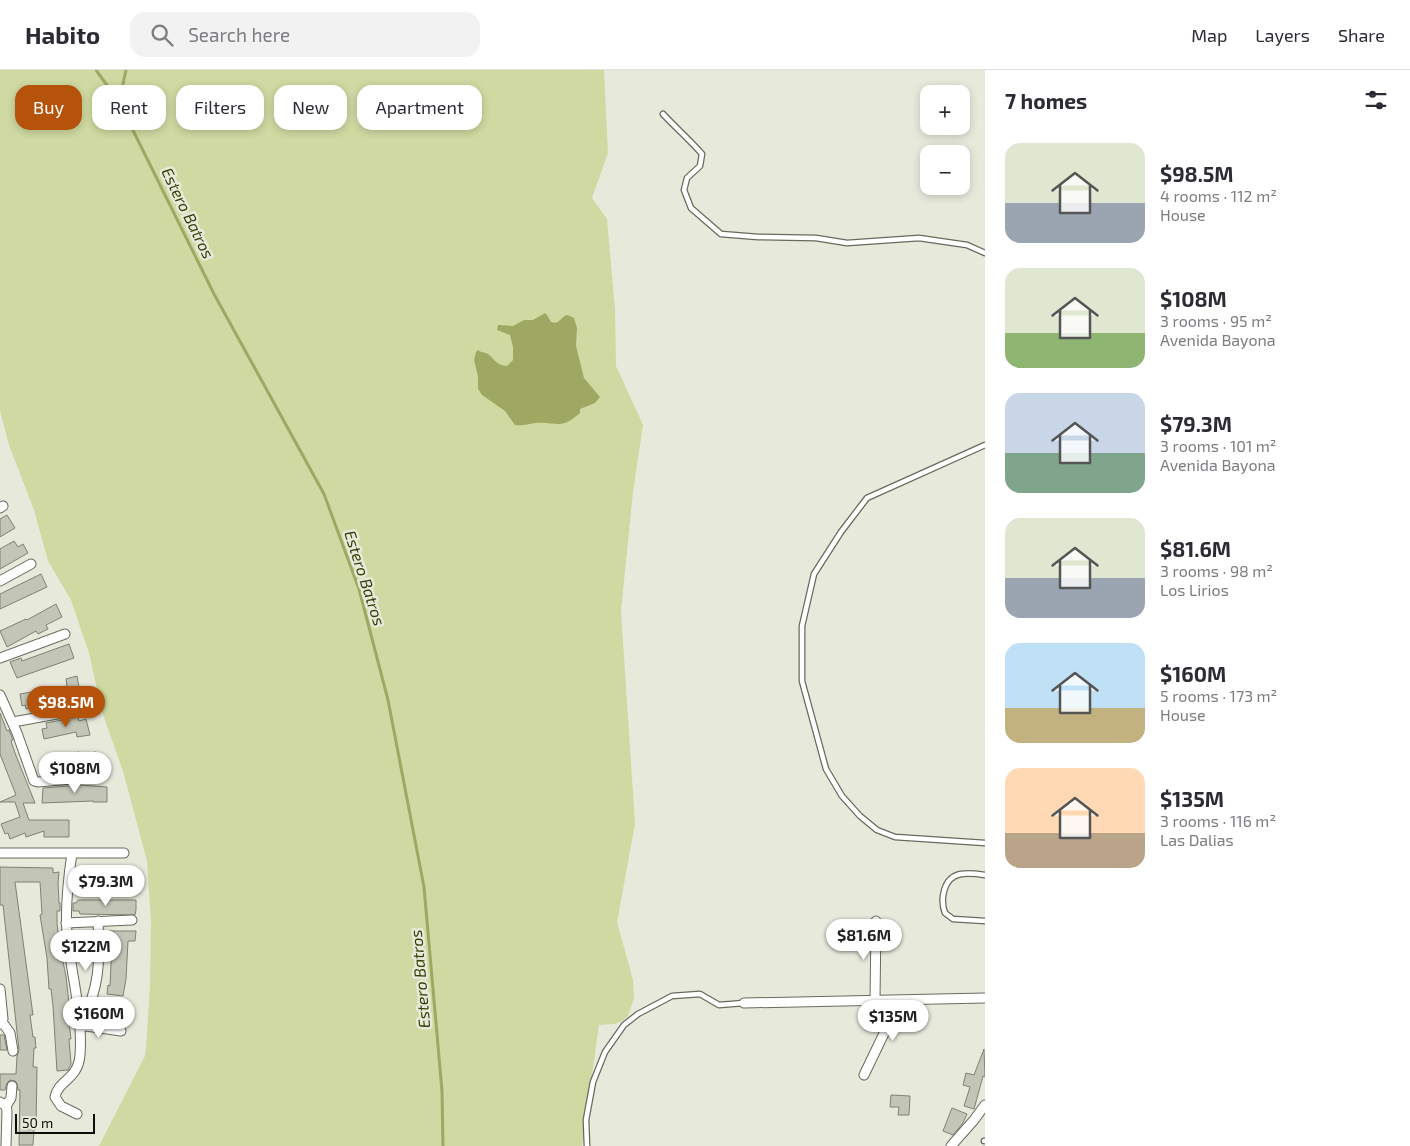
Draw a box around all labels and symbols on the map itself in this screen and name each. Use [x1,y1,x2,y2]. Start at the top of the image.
water label: Estero Batros [158,164,219,261]
water label: Estero Batros [341,528,390,628]
pin: $98.5M [25,686,107,728]
pin: $108M [40,752,110,794]
pin: $79.3M [65,864,147,907]
pin: $81.6M [823,918,905,961]
water label: Estero Batros [406,929,433,1029]
pin: $122M [51,930,121,972]
pin: $160M [64,996,134,1039]
pin: $135M [858,1000,928,1042]
scale bar [15,1111,95,1134]

